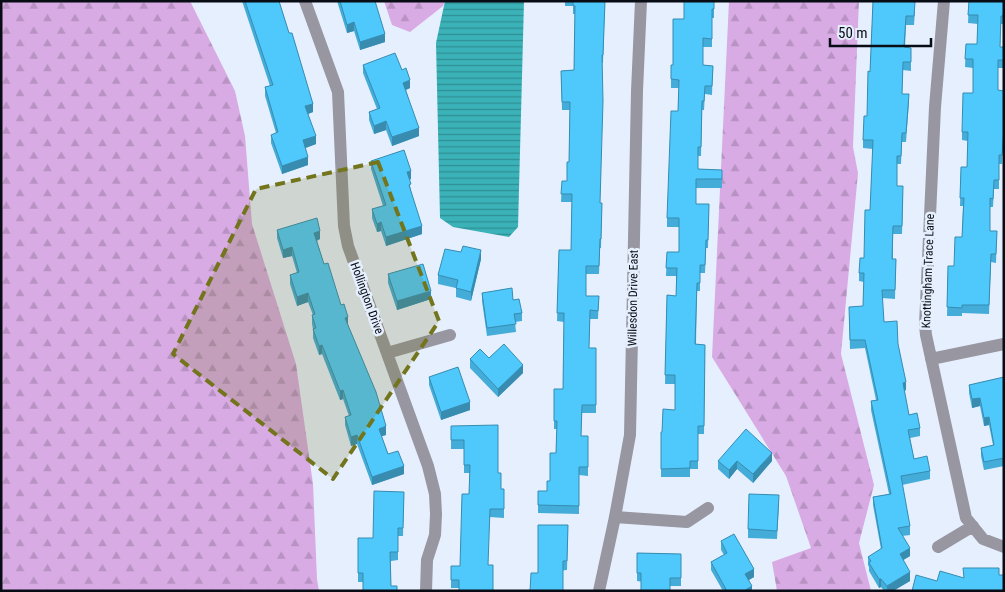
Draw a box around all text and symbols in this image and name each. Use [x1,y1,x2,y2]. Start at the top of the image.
scale bar [830,15,931,47]
text: 50 m [838,24,868,42]
street label: Knottingham Trace Lane [919,213,937,329]
street label: Willesdon Drive East [625,249,641,346]
street label: Hollington Drive [348,260,387,336]

